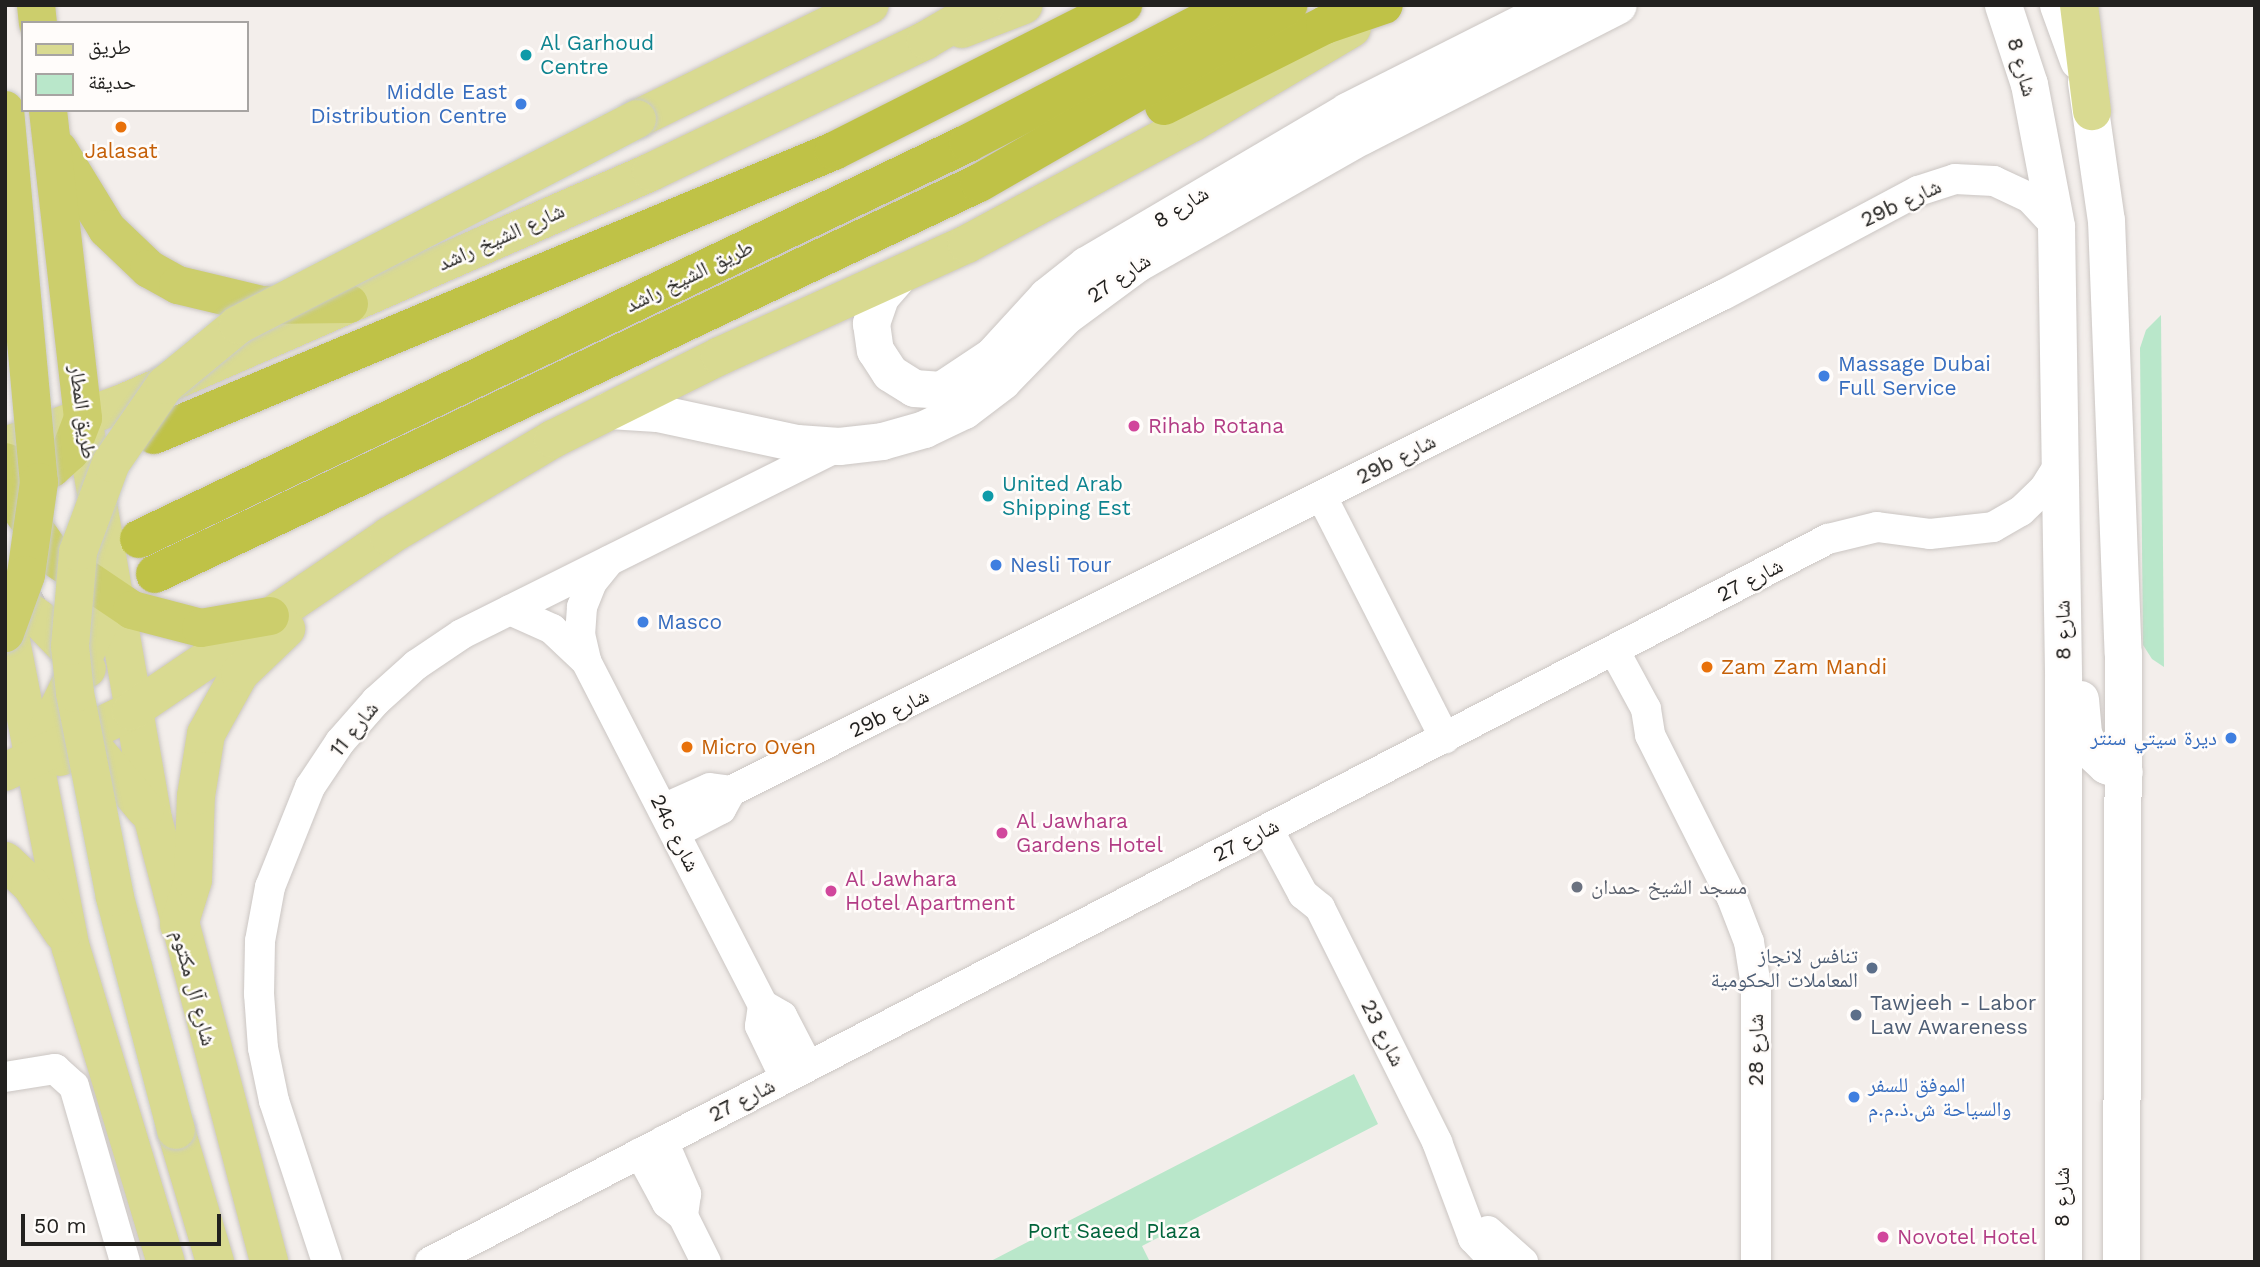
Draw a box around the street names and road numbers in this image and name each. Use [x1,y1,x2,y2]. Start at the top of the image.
street label: شارع 8 [2002,35,2042,99]
street label: 29b شارع [1857,174,1945,232]
street label: شارع 8 [1149,180,1213,234]
street label: شارع الشيخ راشد [434,198,568,276]
street label: طريق الشيخ راشد [621,234,757,318]
street label: شارع 27 [1083,248,1155,308]
street label: طريق المطار [64,363,102,461]
street label: 29b شارع [1352,428,1440,490]
street label: شارع 27 [1713,553,1787,607]
street label: شارع 8 [2050,600,2076,660]
street label: 29b شارع [845,683,933,743]
street label: شارع 11 [324,696,384,762]
street label: 24c شارع [645,790,705,876]
street label: شارع 27 [1209,813,1283,867]
street label: شارع آل مكتوم [166,927,222,1049]
street label: شارع 23 [1356,995,1410,1071]
street label: شارع 28 [1743,1014,1769,1086]
street label: شارع 27 [705,1073,779,1127]
street label: شارع 8 [2049,1167,2075,1227]

